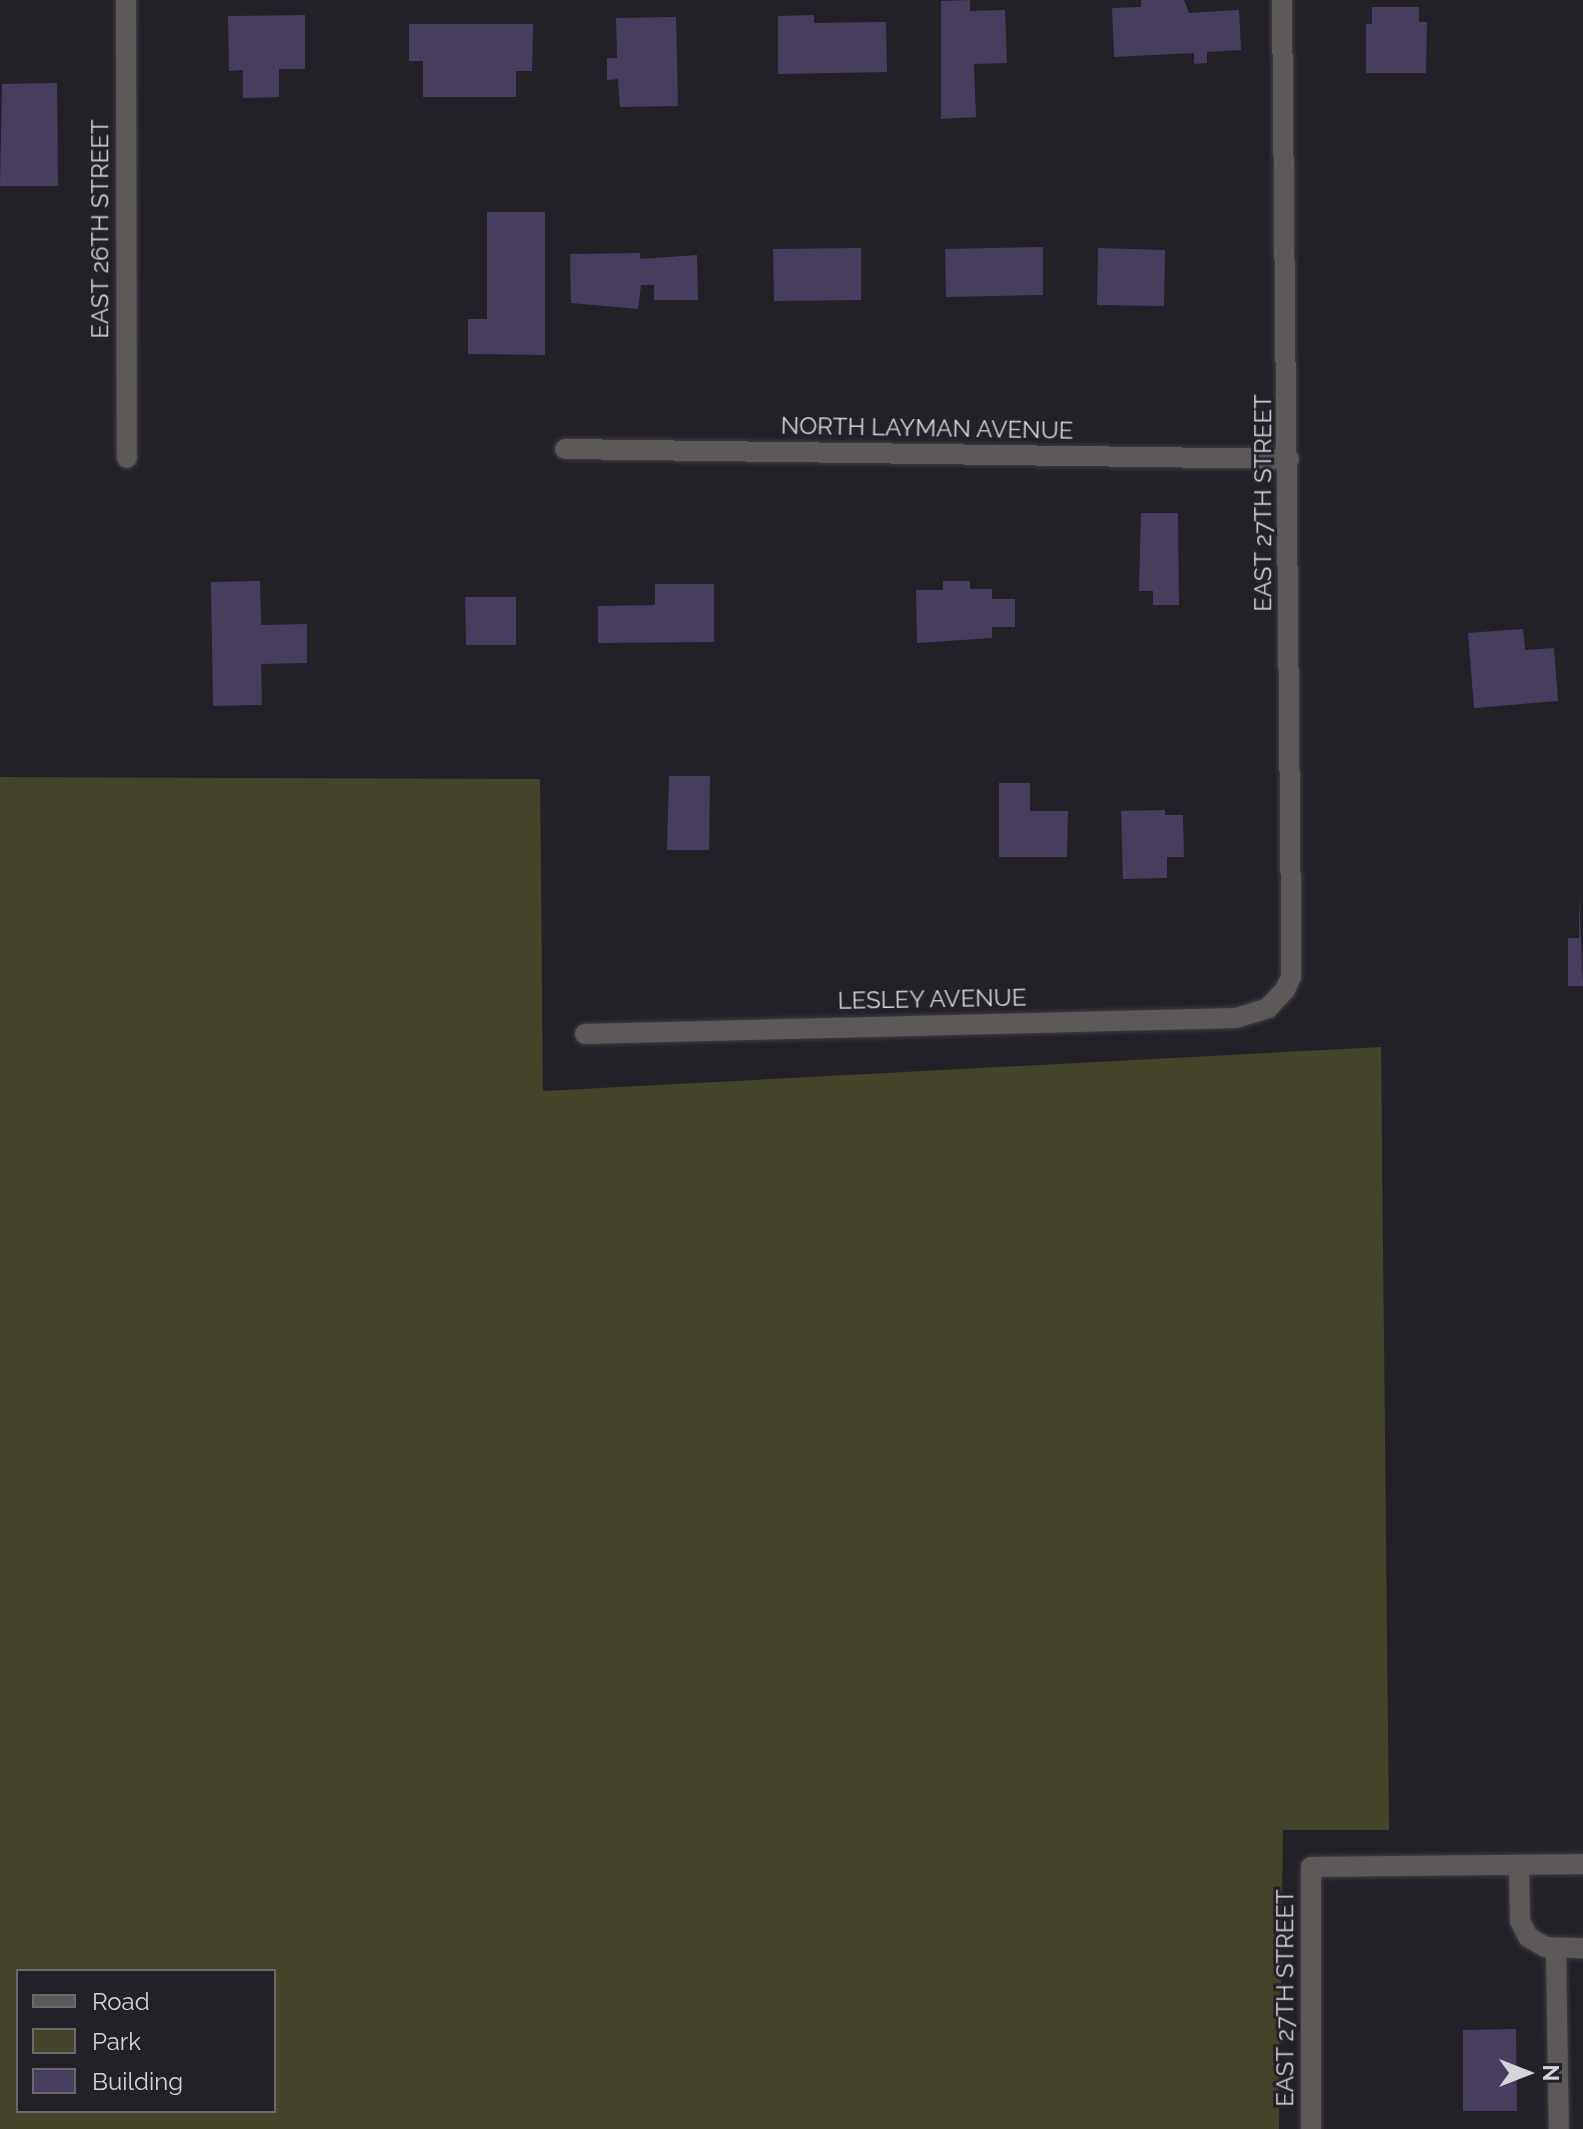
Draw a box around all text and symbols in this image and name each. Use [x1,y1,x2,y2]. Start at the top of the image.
street label: EAST 26TH STREET [86,119,114,339]
street label: EAST 27TH STREET [1249,394,1277,612]
street label: NORTH LAYMAN AVENUE [780,411,1074,445]
street label: LESLEY AVENUE [837,983,1027,1015]
street label: EAST 27TH STREET [1271,1889,1299,2107]
legend [16,1969,276,2113]
text: Road [92,1987,150,2016]
text: Park [92,2027,141,2056]
north arrow [1487,2033,1567,2113]
text: N [1538,2065,1564,2081]
text: Building [92,2067,183,2096]

